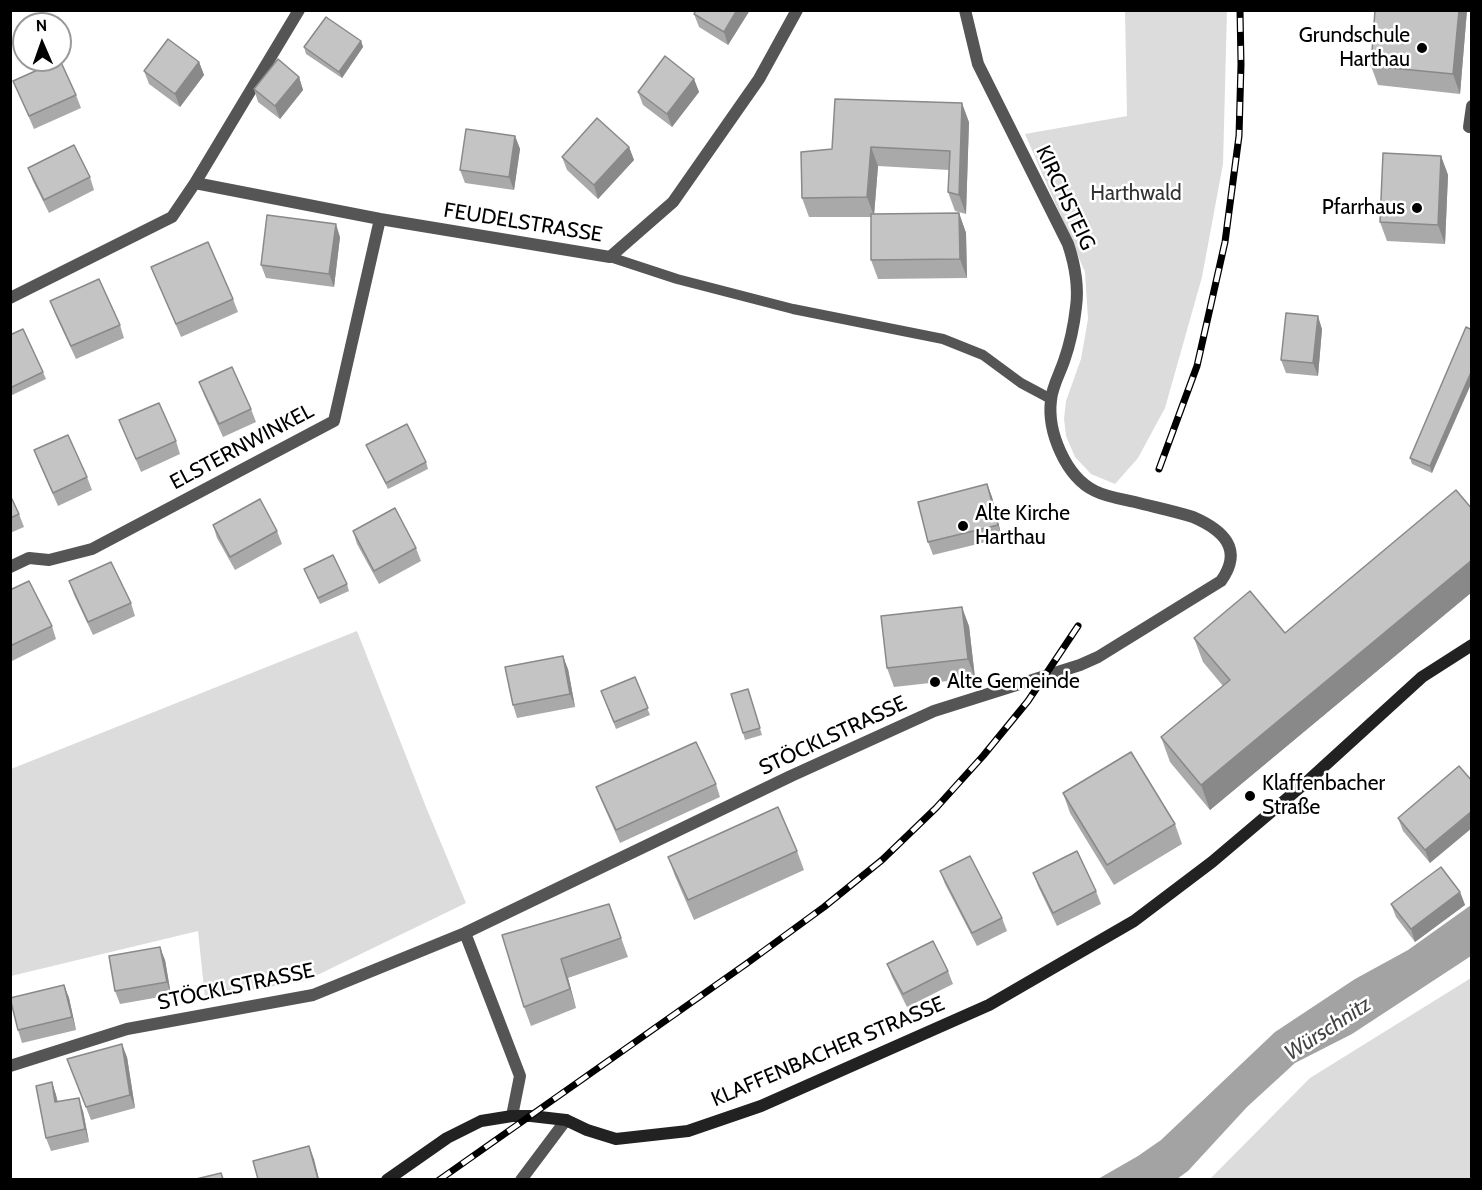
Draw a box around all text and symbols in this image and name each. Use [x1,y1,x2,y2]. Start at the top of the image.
north arrow [12,12,72,72]
text: N [35,16,47,35]
place label: Grundschule Harthau [1299,23,1410,73]
marker: Grundschule Harthau [1415,41,1429,55]
street label: KIRCHSTEIG [1030,142,1100,254]
park label: Harthwald [1090,181,1182,207]
place label: Pfarrhaus [1322,195,1405,221]
street label: FEUDELSTRASSE [442,198,604,248]
marker: Pfarrhaus [1410,201,1424,215]
street label: ELSTERNWINKEL [166,399,318,495]
place label: Alte Kirche Harthau [975,501,1070,551]
marker: Alte Kirche Harthau [956,519,970,533]
place label: Alte Gemeinde [947,669,1080,695]
marker: Alte Gemeinde [928,675,942,689]
street label: STÖCKLSTRASSE [755,691,911,781]
place label: Klaffenbacher Straße [1262,771,1385,821]
marker: Klaffenbacher Straße [1243,789,1257,803]
street label: STÖCKLSTRASSE [155,958,317,1016]
street label: KLAFFENBACHER STRASSE [708,991,948,1113]
water label: Würschnitz [1280,991,1376,1067]

